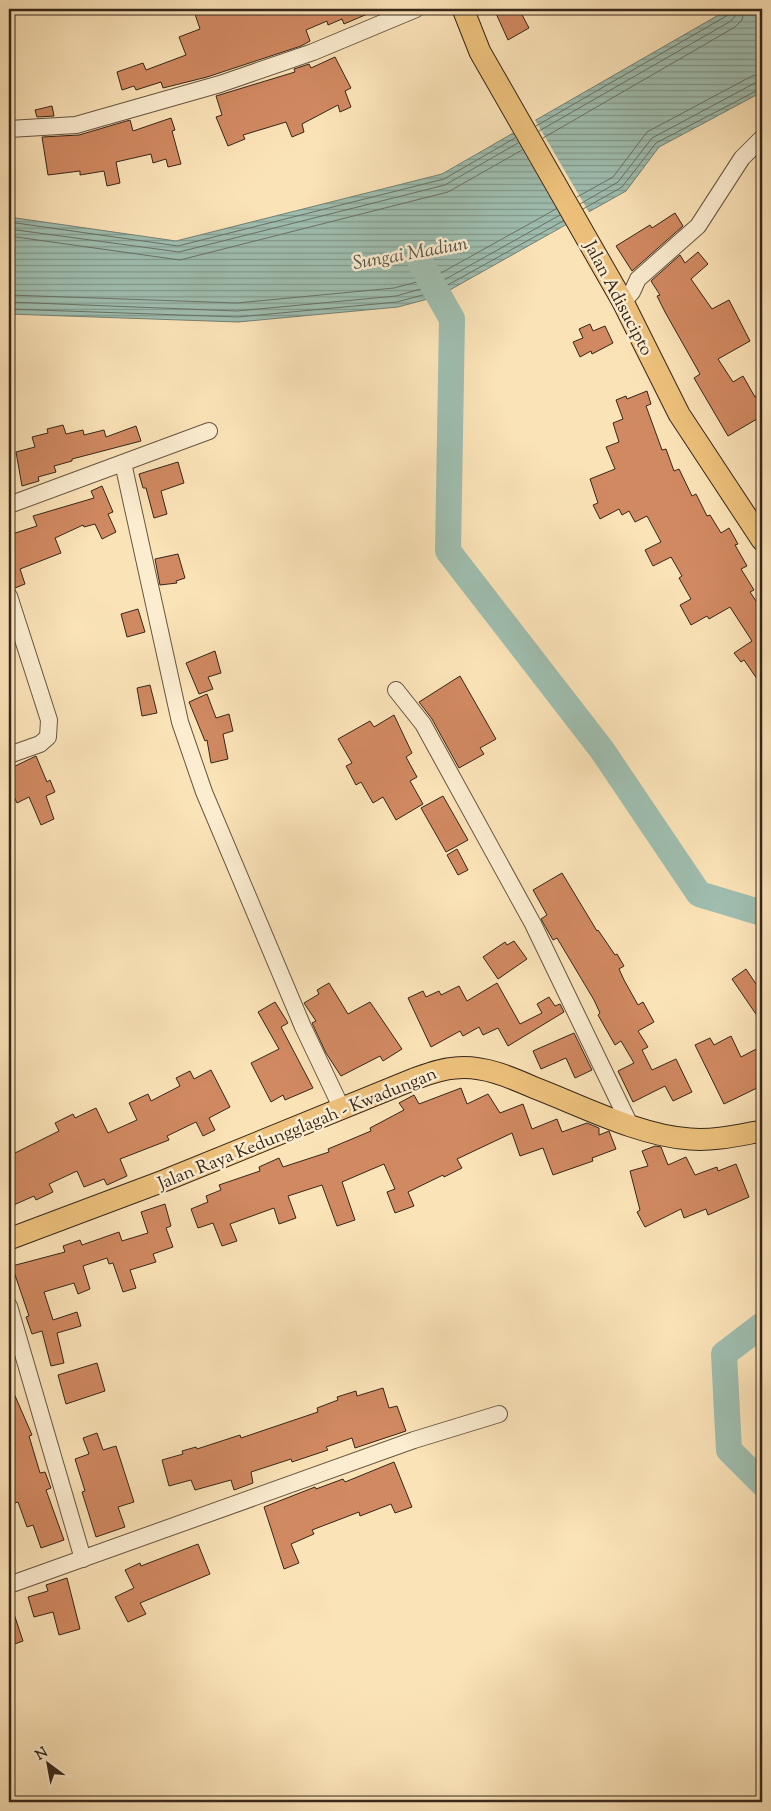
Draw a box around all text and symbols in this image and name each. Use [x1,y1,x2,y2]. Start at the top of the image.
water label: Sungai Madiun [351,231,470,278]
street label: Jalan Adisucipto [576,236,659,361]
street label: Jalan Raya Kedungglagah - Kwadungan [153,1062,442,1198]
north arrow [22,1738,72,1788]
text: N [32,1743,52,1766]

